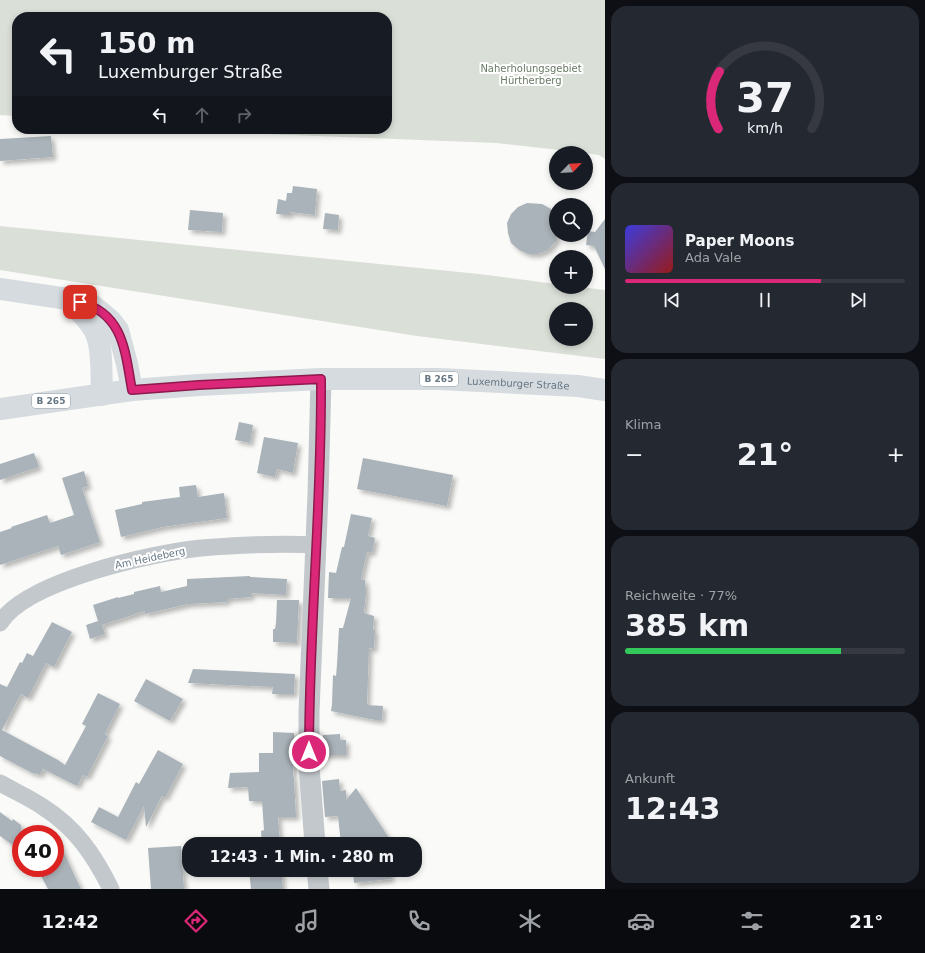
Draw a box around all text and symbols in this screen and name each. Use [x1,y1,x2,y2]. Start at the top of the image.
text: 150 m [98,27,195,60]
icon: left [32,28,84,80]
text: Luxemburger Straße [98,61,283,82]
park label: Naherholungsgebiet Hürtherberg [480,63,582,86]
text: 37 [736,73,794,122]
icon: left [149,104,171,126]
icon: ahead [191,104,213,126]
icon: right [233,104,255,126]
text: km/h [747,120,783,136]
north arrow [549,146,593,190]
map controls [549,146,593,346]
button: search [549,198,593,242]
text: Paper Moons [685,232,794,250]
button: + [549,250,593,294]
text: Ada Vale [685,250,741,265]
pin [63,285,97,319]
icon: previous [661,289,683,311]
icon: pause [754,289,776,311]
icon: next [847,289,869,311]
icon: arrive [69,291,91,313]
button: − [549,302,593,346]
road number: B 265 [420,372,458,386]
street label: Luxemburger Straße [467,375,570,391]
road number: B 265 [32,394,70,408]
text: Klima [625,417,661,432]
text: 21° [737,437,793,472]
text: − [625,442,643,467]
text: + [887,442,905,467]
street label: Am Heideberg [114,545,186,571]
text: Reichweite · 77% [625,588,737,603]
text: 385 km [625,608,749,643]
position arrow [288,731,330,773]
text: Ankunft [625,771,675,786]
text: 12:43 [625,791,721,826]
speed limit sign: 40 [12,825,64,877]
text: 12:43 · 1 Min. · 280 m [210,848,394,866]
icon: directions [182,907,210,935]
icon: music [293,907,321,935]
icon: phone [405,907,433,935]
icon: climate [516,907,544,935]
icon: car [627,907,655,935]
icon: filters [738,907,766,935]
text: 12:42 [42,911,99,932]
text: 21° [849,911,883,932]

